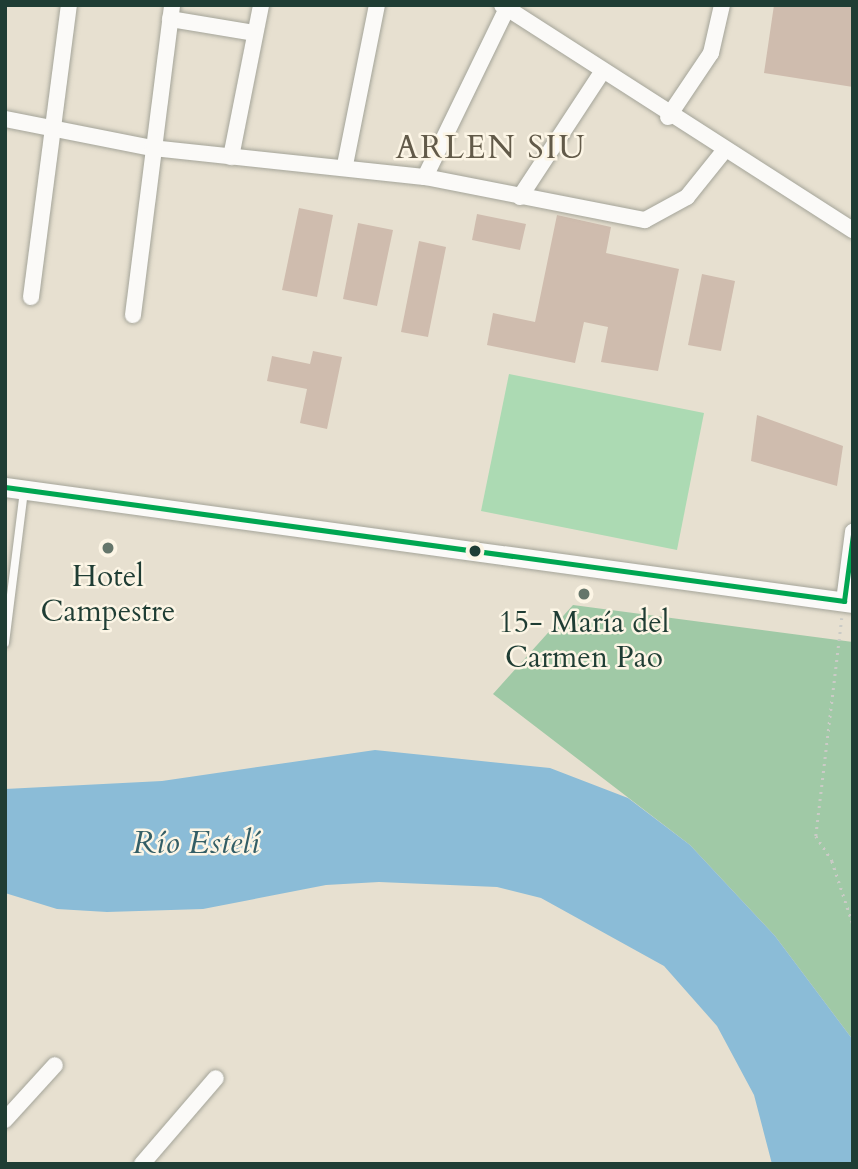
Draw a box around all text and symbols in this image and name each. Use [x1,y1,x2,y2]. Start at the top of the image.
district label: ARLEN SIU [397,129,585,167]
marker: Hotel Campestre [100,540,116,556]
unlabelled marker [468,544,482,558]
place label: Hotel Campestre [41,559,175,630]
marker: 15- María del Carmen Pao [576,586,592,602]
place label: 15- María del Carmen Pao [498,605,670,676]
water label: Río Estelí [132,824,260,862]

